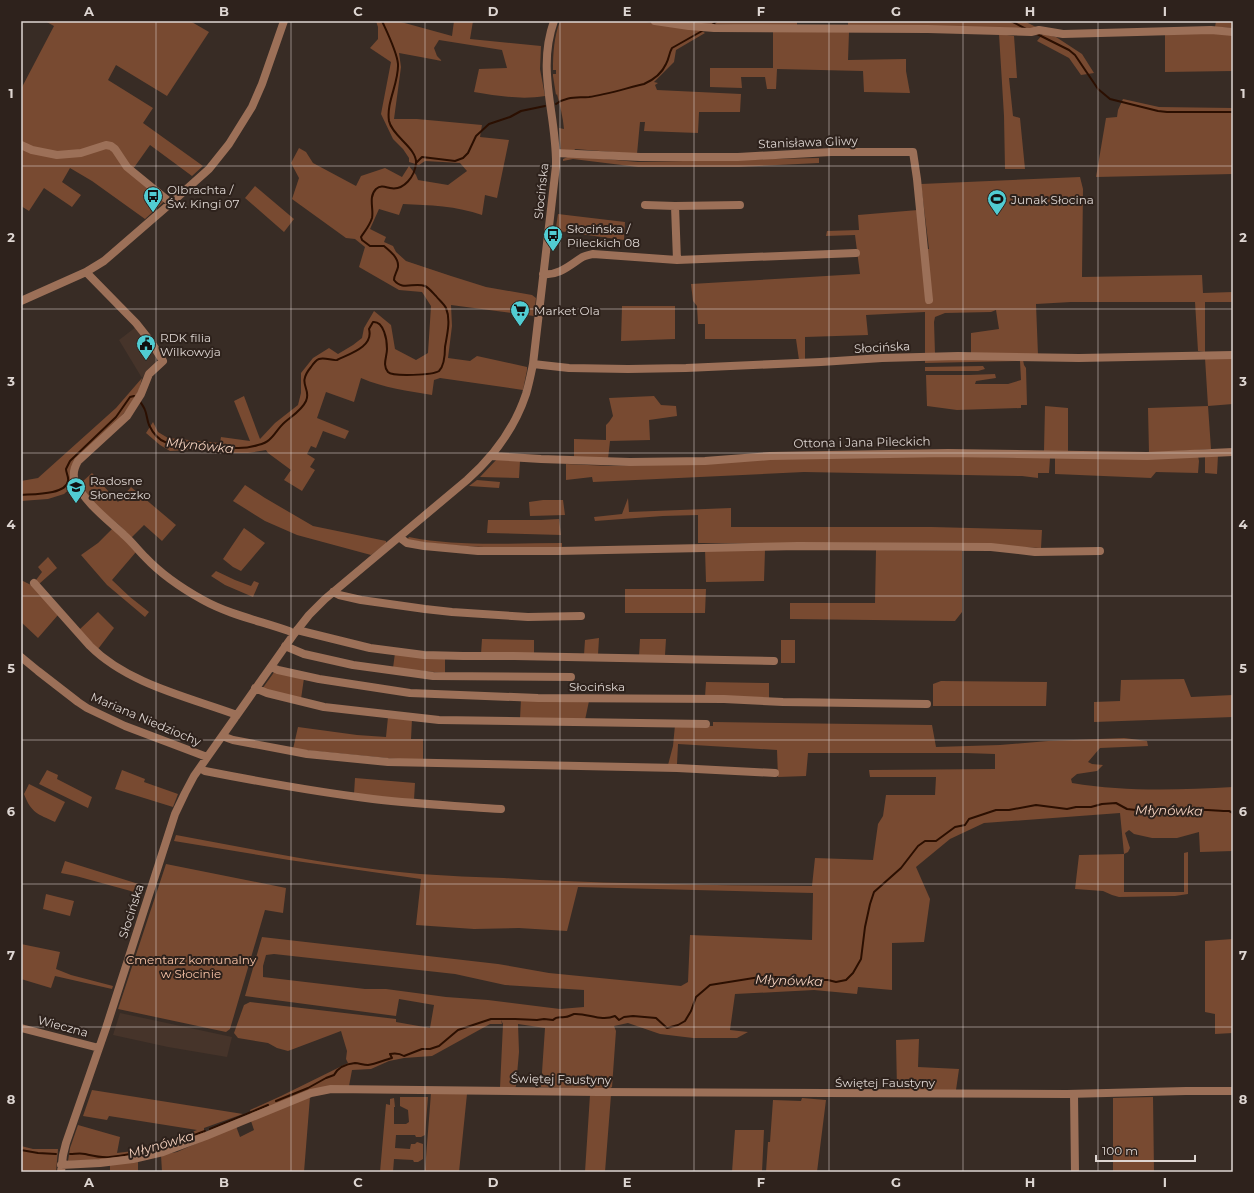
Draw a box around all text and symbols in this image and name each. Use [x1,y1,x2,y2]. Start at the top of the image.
text: A [83,3,95,19]
text: B [219,3,229,19]
text: C [353,3,363,19]
text: D [488,3,499,19]
text: E [623,3,632,19]
text: F [757,3,765,19]
text: G [891,3,901,19]
text: H [1025,3,1035,19]
text: I [1163,3,1167,19]
text: 1 [8,85,14,101]
text: 1 [1240,85,1246,101]
street label: Stanisława Gliwy [758,133,859,151]
street label: Słocińska [531,162,551,220]
place label: Olbrachta / Św. Kingi 07 [167,182,239,211]
bus stop icon: Olbrachta / Św. Kingi 07 [142,185,164,213]
sports icon: Junak Słocina [986,188,1008,216]
place label: Junak Słocina [1010,192,1094,207]
place label: Słocińska / Pileckich 08 [567,221,640,250]
bus stop icon: Słocińska / Pileckich 08 [542,224,564,252]
text: 2 [7,229,15,245]
text: 2 [1239,229,1247,245]
supermarket icon: Market Ola [509,299,531,327]
place label: Market Ola [534,303,600,318]
place label: RDK filia Wilkowyja [160,330,221,359]
public building icon: RDK filia Wilkowyja [135,333,157,361]
street label: Słocińska [854,338,910,356]
text: 3 [6,373,15,389]
text: 3 [1238,373,1247,389]
street label: Ottona i Jana Pileckich [793,433,931,451]
water label: Młynówka [165,434,235,457]
place label: Radosne Słoneczko [90,473,151,502]
school or university icon: Radosne Słoneczko [65,476,87,504]
text: 4 [7,516,16,532]
text: 4 [1239,516,1248,532]
text: 5 [7,660,15,676]
text: 5 [1239,660,1247,676]
street label: Słocińska [569,679,625,694]
street label: Mariana Niedziochy [89,689,204,749]
water label: Młynówka [1135,801,1203,819]
text: 6 [7,803,16,819]
text: 6 [1239,803,1248,819]
street label: Słocińska [115,882,147,940]
text: 7 [7,947,15,963]
text: 7 [1239,947,1247,963]
park label: Cmentarz komunalny w Słocinie [126,952,257,981]
water label: Młynówka [755,971,823,989]
street label: Wieczna [36,1012,90,1040]
street label: Świętej Faustyny [511,1071,612,1087]
street label: Świętej Faustyny [835,1075,936,1090]
text: 8 [7,1091,16,1107]
text: 8 [1239,1091,1248,1107]
water label: Młynówka [126,1127,196,1161]
scale bar [1096,1137,1195,1163]
text: 100 m [1102,1143,1138,1158]
text: A [83,1174,95,1190]
text: B [219,1174,229,1190]
text: C [353,1174,363,1190]
text: D [488,1174,499,1190]
text: E [623,1174,632,1190]
text: F [757,1174,765,1190]
text: G [891,1174,901,1190]
text: H [1025,1174,1035,1190]
text: I [1163,1174,1167,1190]

